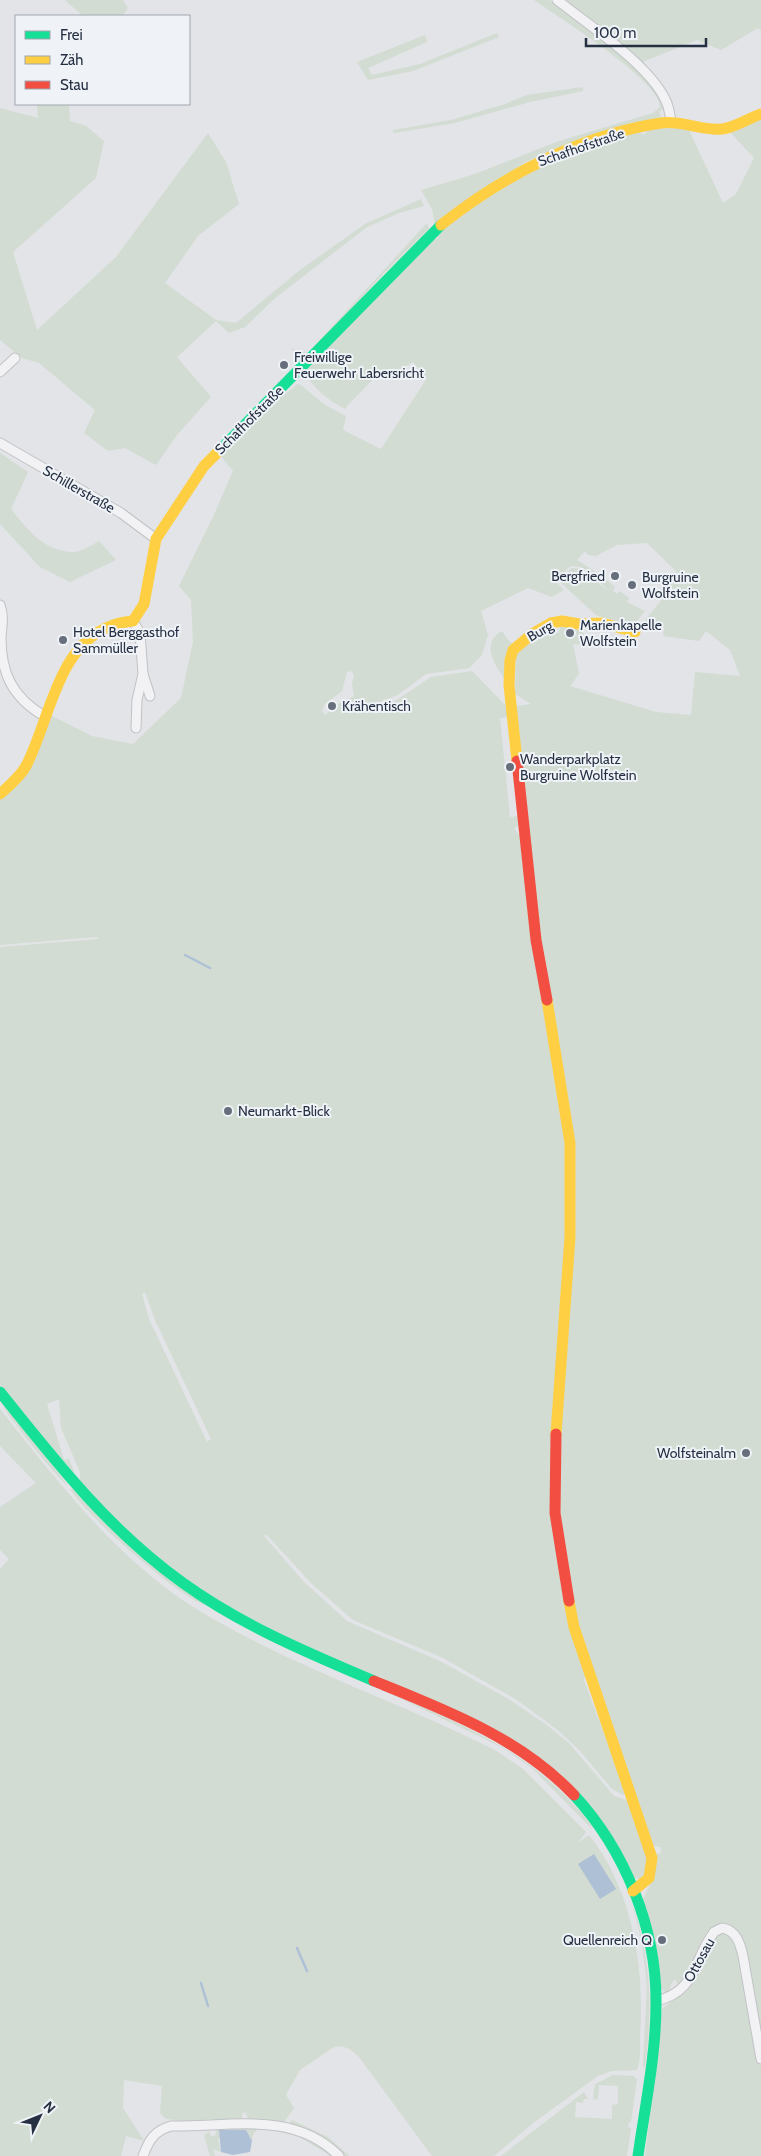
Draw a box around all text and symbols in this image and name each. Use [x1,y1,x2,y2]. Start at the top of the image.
legend [15,15,190,105]
scale bar [586,15,706,47]
text: 100 m [594,24,636,42]
text: Frei [60,26,83,44]
text: Zäh [60,51,83,69]
text: Stau [60,76,89,94]
street label: Schafhofstraße [536,124,626,170]
place label: Freiwillige Feuerwehr Labersricht [294,348,424,382]
marker: Freiwillige Feuerwehr Labersricht [278,359,290,371]
street label: Schafhofstraße [211,382,287,458]
street label: Schillerstraße [40,461,118,517]
place label: Bergfried [551,567,605,585]
place label: Burgruine Wolfstein [642,568,699,602]
marker: Bergfried [609,570,621,582]
marker: Burgruine Wolfstein [626,579,638,591]
street label: Burg [524,616,557,646]
place label: Marienkapelle Wolfstein [580,616,662,650]
place label: Hotel Berggasthof Sammüller [73,623,180,657]
marker: Marienkapelle Wolfstein [564,627,576,639]
marker: Hotel Berggasthof Sammüller [57,634,69,646]
place label: Krähentisch [342,697,411,715]
marker: Krähentisch [326,700,338,712]
place label: Wanderparkplatz Burgruine Wolfstein [520,750,637,784]
marker: Wanderparkplatz Burgruine Wolfstein [504,761,516,773]
place label: Neumarkt-Blick [238,1102,330,1120]
marker: Neumarkt-Blick [222,1105,234,1117]
place label: Wolfsteinalm [657,1444,736,1462]
marker: Wolfsteinalm [740,1447,752,1459]
place label: Quellenreich Q [563,1931,652,1949]
marker: Quellenreich Q [656,1934,668,1946]
street label: Ottosau [680,1935,718,1985]
north arrow [15,2091,65,2141]
text: N [40,2097,59,2117]

